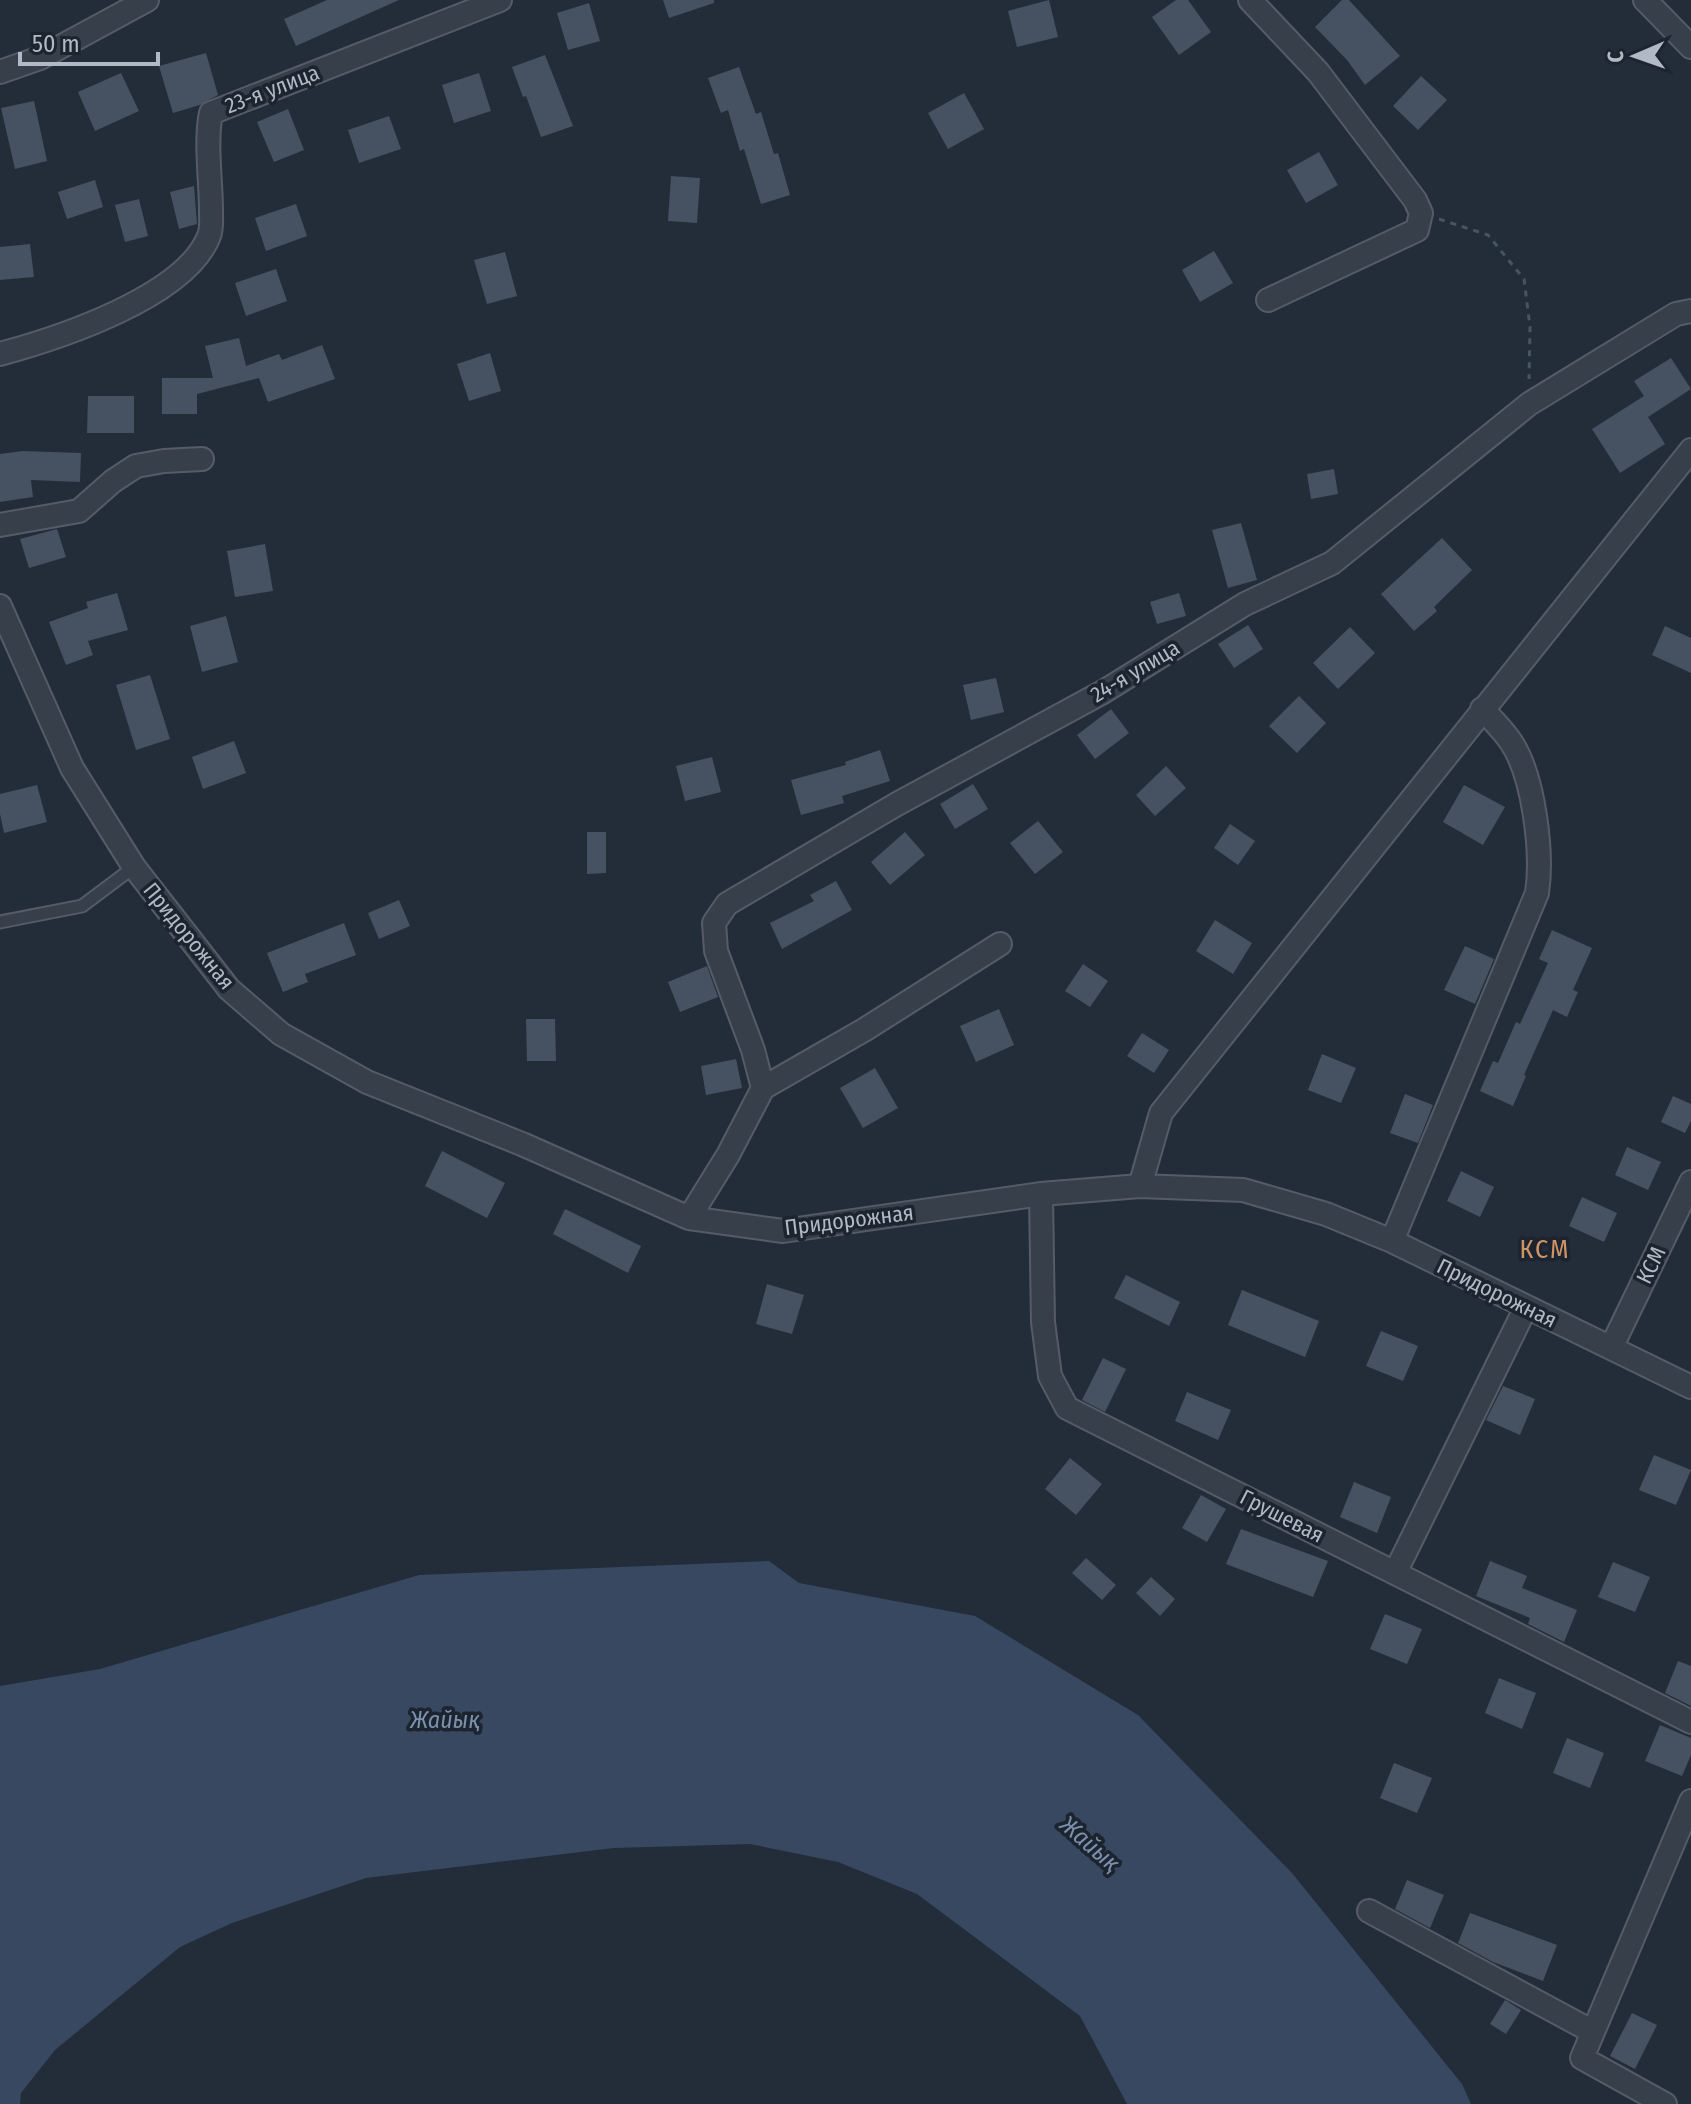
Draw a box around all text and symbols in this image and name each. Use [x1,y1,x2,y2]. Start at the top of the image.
scale bar [20,16,158,66]
north arrow [1595,16,1675,96]
text: 50 m [32,30,80,58]
text: С [1602,50,1629,63]
street label: 23-я улица [221,59,323,119]
street label: 24-я улица [1086,634,1184,708]
street label: Придорожная [138,877,240,995]
street label: Придорожная [783,1199,915,1241]
district label: КСМ [1519,1234,1571,1265]
street label: КСМ [1630,1242,1672,1288]
street label: Придорожная [1433,1252,1561,1334]
street label: Грушевая [1235,1483,1329,1549]
water label: Жайық [409,1706,480,1734]
water label: Жайық [1054,1810,1126,1878]

